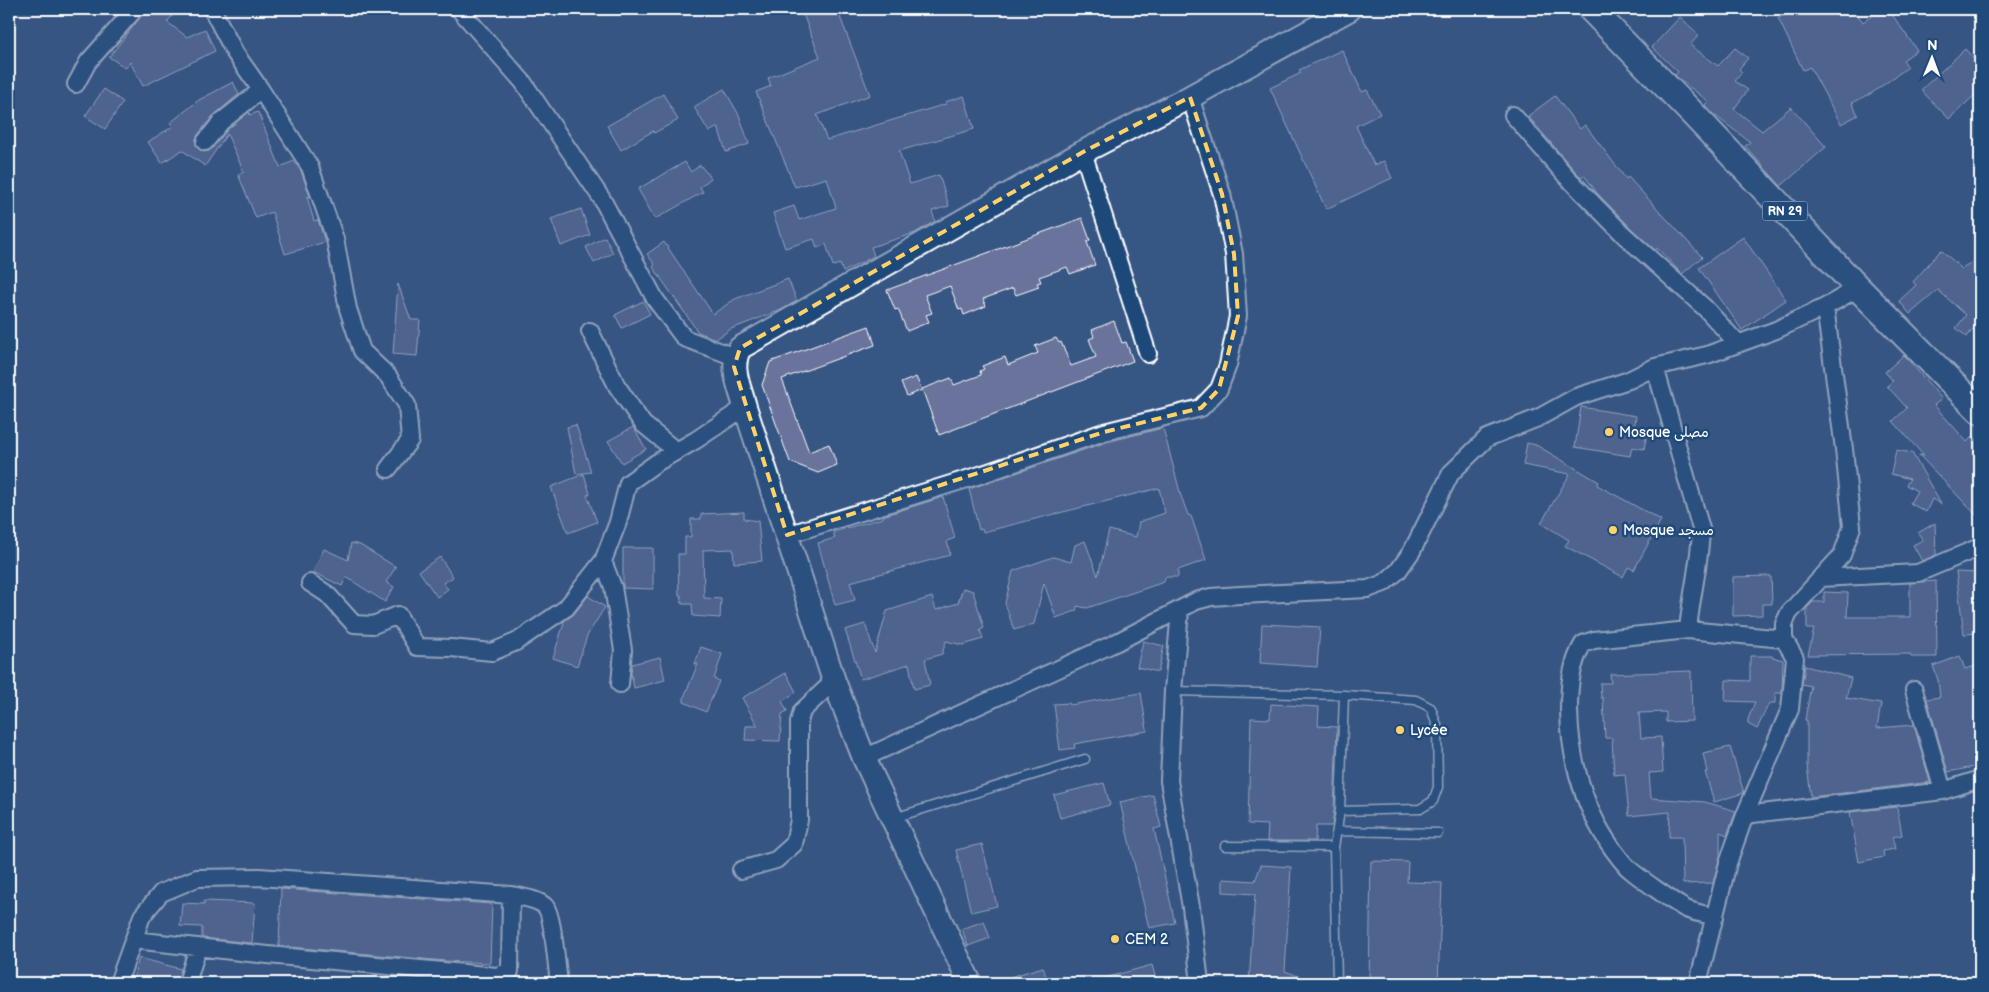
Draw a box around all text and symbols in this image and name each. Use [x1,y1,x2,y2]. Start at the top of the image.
north arrow [1906,32,1956,82]
text: N [1927,37,1938,54]
road number: RN 29 [1762,202,1808,220]
place label: Mosque مصلى [1619,424,1709,441]
marker: Mosque مصلى [1603,426,1615,438]
place label: Mosque مسجد [1623,522,1714,539]
marker: Mosque مسجد [1607,524,1619,536]
place label: Lycée [1410,722,1448,739]
marker: Lycée [1394,724,1406,736]
place label: CEM 2 [1125,931,1169,948]
marker: CEM 2 [1109,933,1121,945]

